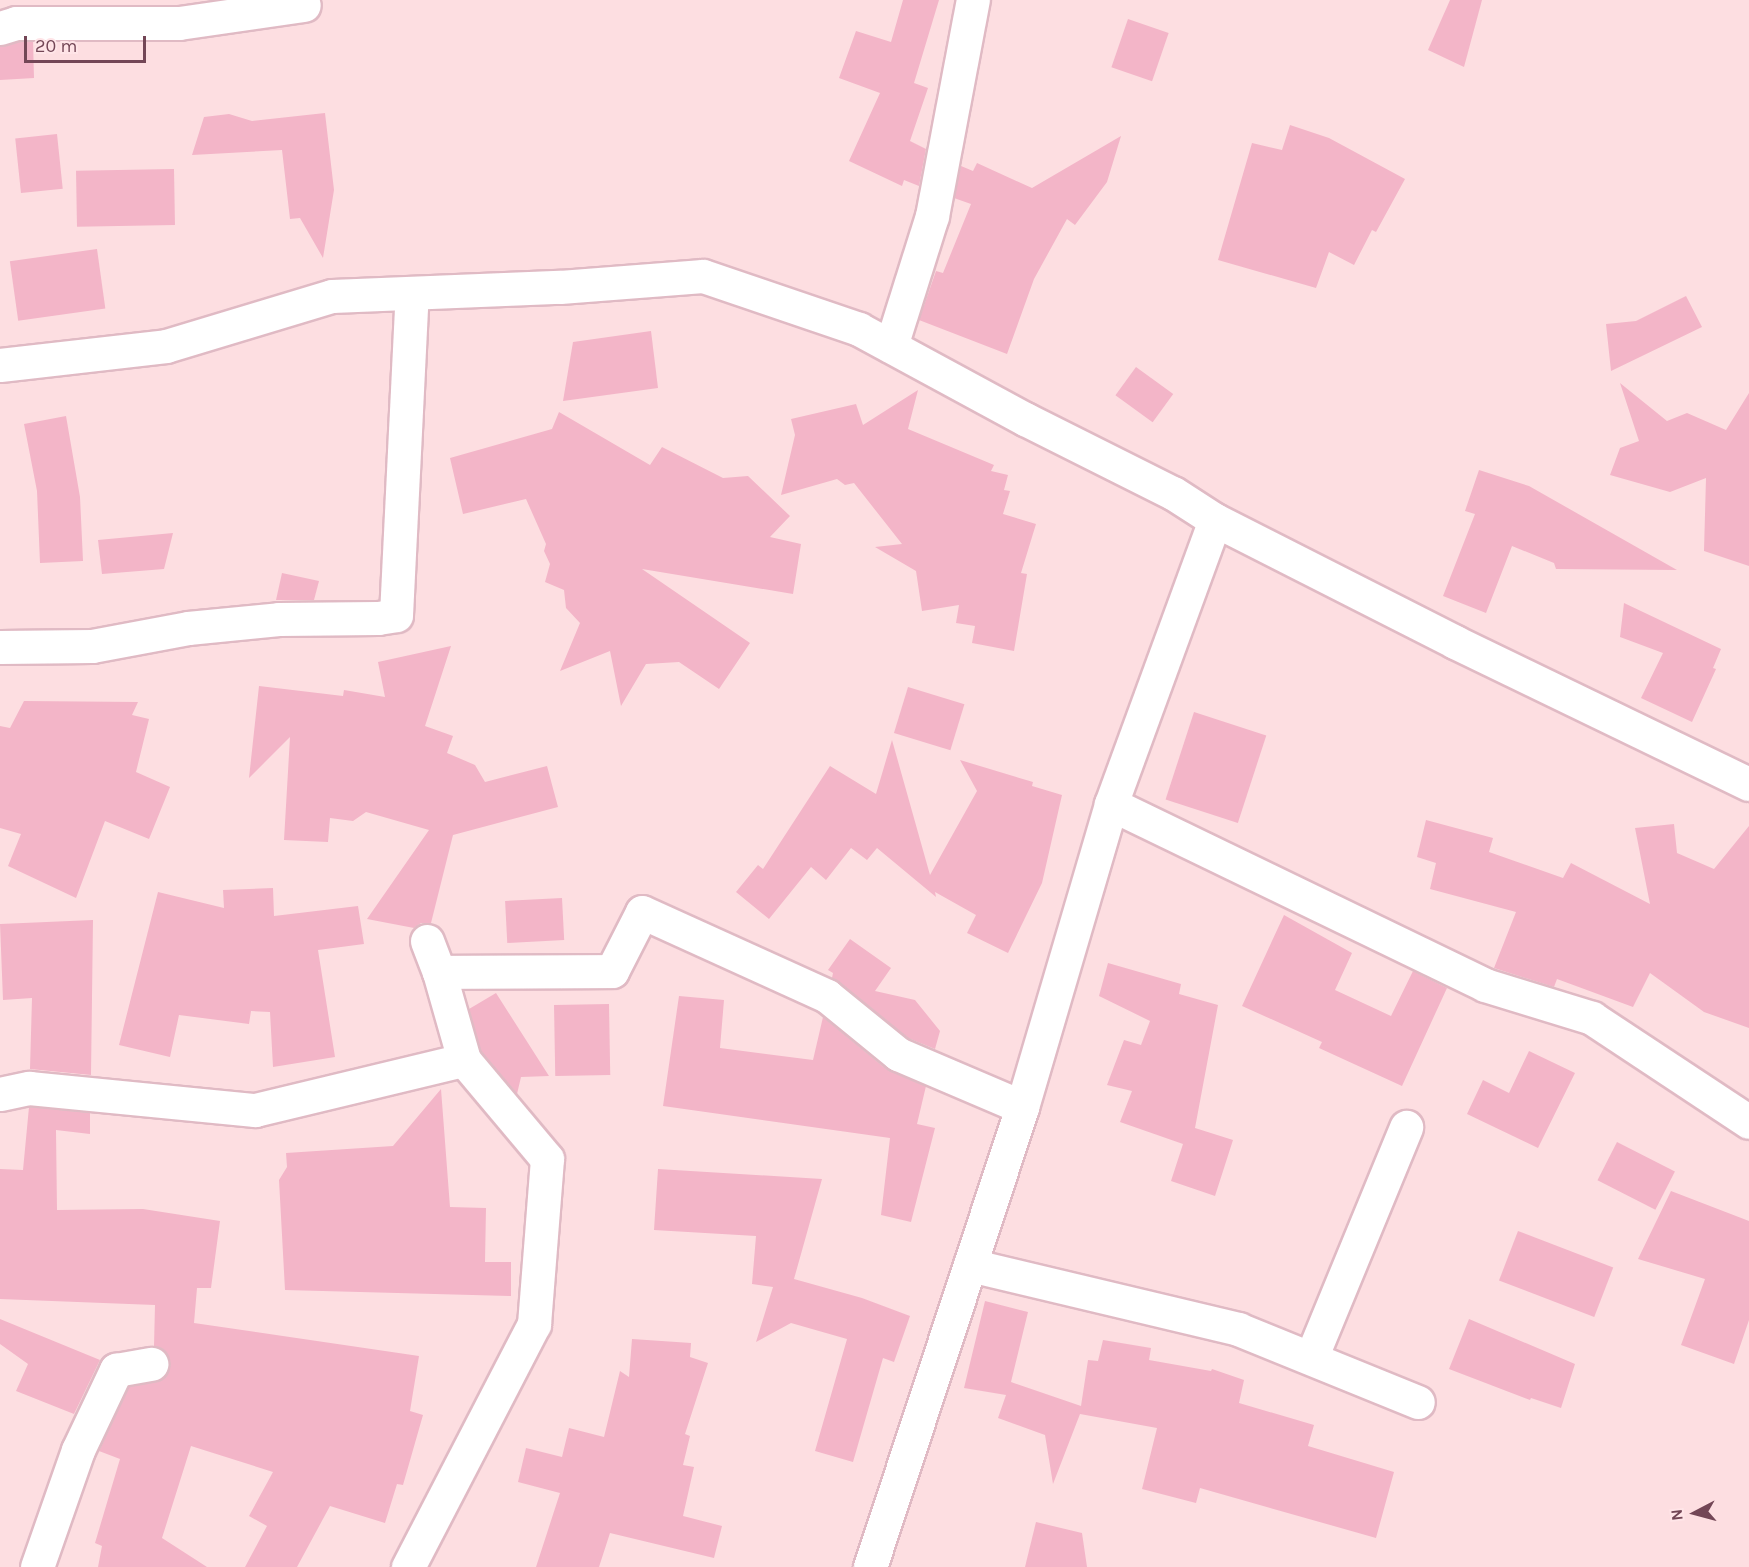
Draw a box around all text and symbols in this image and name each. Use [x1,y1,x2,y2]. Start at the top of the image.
scale bar [27,24,148,62]
text: 20 m [35,35,77,57]
north arrow [1665,1483,1725,1543]
text: N [1667,1508,1687,1522]

